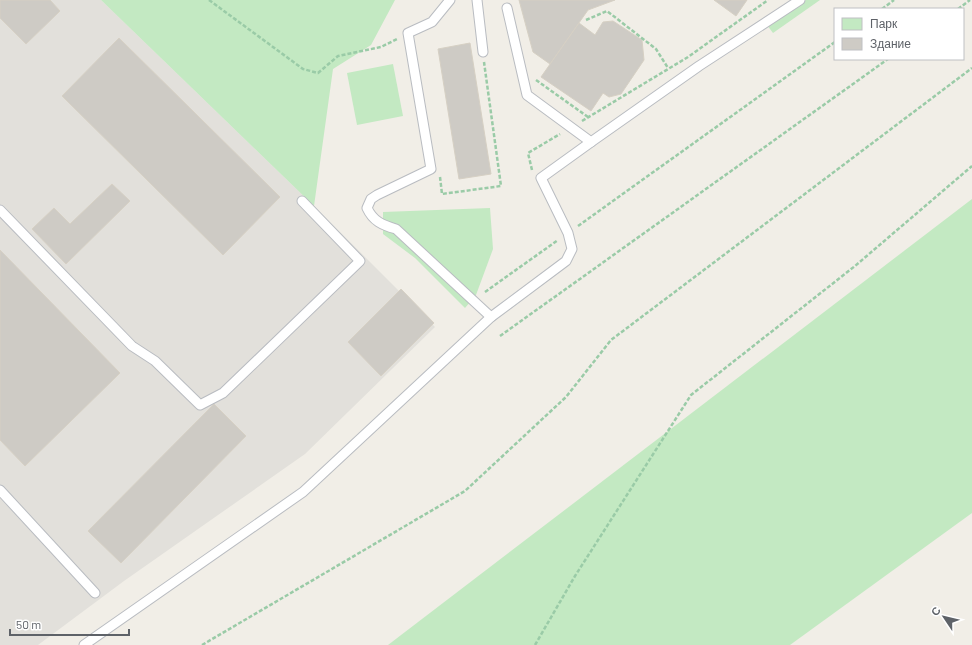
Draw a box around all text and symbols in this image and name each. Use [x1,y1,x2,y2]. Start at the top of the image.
legend [834,8,964,60]
text: Парк [870,16,898,31]
text: Здание [870,36,911,51]
north arrow [924,597,964,637]
text: С [928,604,943,618]
scale bar [10,611,129,637]
text: 50 m [16,617,41,631]

